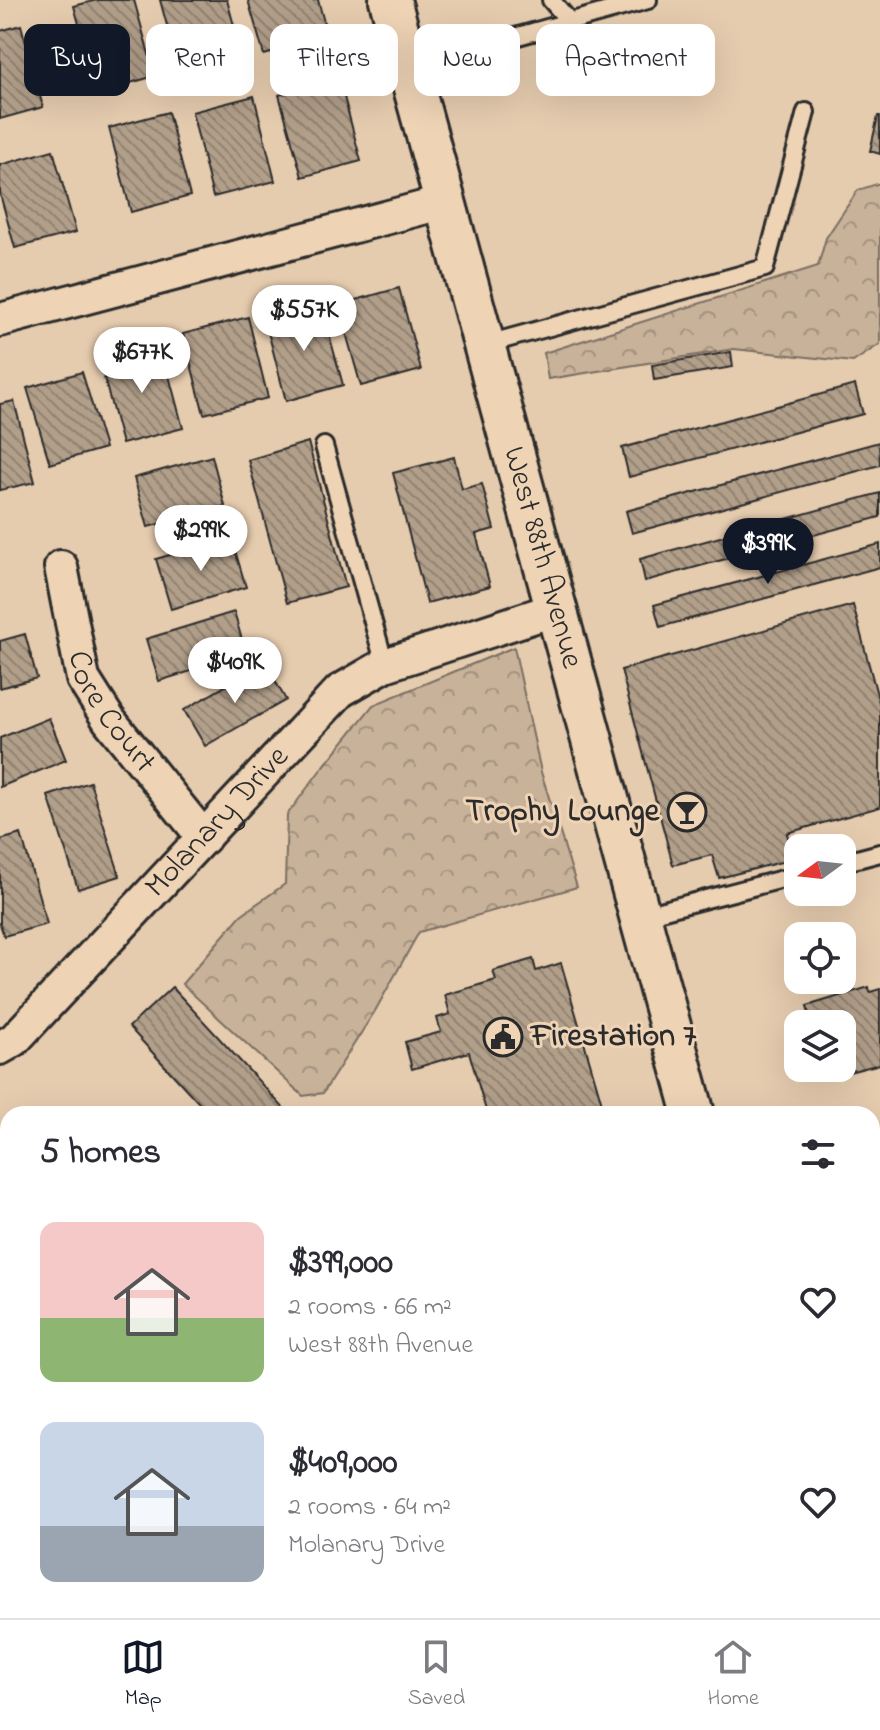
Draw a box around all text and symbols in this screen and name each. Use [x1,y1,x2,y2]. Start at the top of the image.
chip: Buy [24,24,130,96]
chip: Rent [146,24,254,96]
chip: Filters [270,24,398,96]
chip: New [414,24,520,96]
chip: Apartment [536,24,715,96]
pin: $557K [248,285,360,353]
text: $557K [270,292,338,330]
pin: $677K [86,327,198,395]
text: $677K [111,334,173,372]
street label: West 88th Avenue [489,441,595,674]
pin: $299K [145,505,257,573]
text: $299K [173,512,229,550]
pin: $399K [712,518,824,586]
text: $399K [741,525,795,563]
pin: $409K [179,637,291,705]
text: $409K [206,644,264,682]
street label: Core Court [55,647,167,784]
street label: Molanary Drive [134,735,301,909]
place label: Trophy Lounge [465,789,661,837]
bar icon: Trophy Lounge [666,791,708,833]
north arrow [784,834,856,906]
map controls [784,834,856,1082]
button: locate [784,922,856,994]
button: layers [784,1010,856,1082]
place label: Firestation 7 [529,1014,697,1061]
public building icon: Firestation 7 [482,1016,524,1058]
text: 5 homes [40,1129,161,1179]
icon: filters [796,1132,840,1176]
text: $399,000 [288,1239,393,1289]
icon: home [104,1254,200,1350]
icon: heart [796,1280,840,1324]
text: 2 rooms · 66 m² [288,1289,452,1327]
text: West 88th Avenue [288,1327,473,1365]
text: $409,000 [288,1439,397,1489]
icon: home [104,1454,200,1550]
icon: heart [796,1480,840,1524]
text: 2 rooms · 64 m² [288,1489,451,1527]
text: Molanary Drive [288,1527,445,1565]
tab: Map [121,1635,165,1715]
tab: Saved [408,1635,465,1715]
tab: Home [708,1635,759,1715]

